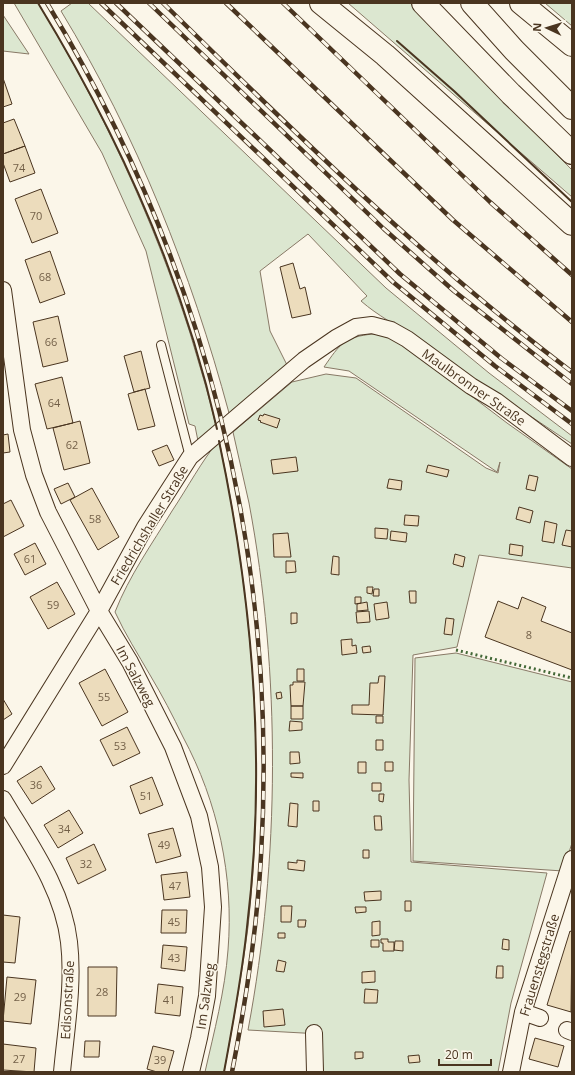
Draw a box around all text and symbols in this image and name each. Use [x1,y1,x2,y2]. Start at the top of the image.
north arrow [527,8,567,48]
text: N [529,22,544,32]
house number: 74 [13,160,26,175]
house number: 70 [30,208,42,223]
house number: 68 [39,269,51,284]
house number: 66 [45,334,57,349]
street label: Maulbronner Straße [419,344,529,430]
house number: 64 [48,395,61,410]
house number: 62 [66,437,78,452]
street label: Friedrichshaller Straße [106,462,192,588]
house number: 58 [89,511,101,526]
house number: 61 [24,551,36,566]
house number: 59 [47,597,59,612]
house number: 8 [526,627,532,642]
street label: Im Salzweg [112,642,160,710]
house number: 55 [98,689,110,704]
house number: 53 [114,738,126,753]
house number: 36 [30,777,42,792]
house number: 51 [140,788,152,803]
house number: 34 [58,821,71,836]
house number: 49 [158,837,170,852]
house number: 32 [80,856,92,871]
house number: 47 [169,878,181,893]
street label: Frauenstegstraße [515,911,563,1019]
house number: 45 [168,914,180,929]
house number: 43 [168,950,180,965]
street label: Edisonstraße [56,960,78,1040]
street label: Im Salzweg [191,961,219,1031]
house number: 28 [96,984,108,999]
house number: 29 [14,989,26,1004]
house number: 41 [163,992,175,1007]
scale bar [439,1041,491,1067]
text: 20 m [445,1046,473,1063]
house number: 27 [13,1051,25,1066]
house number: 39 [154,1052,166,1067]

